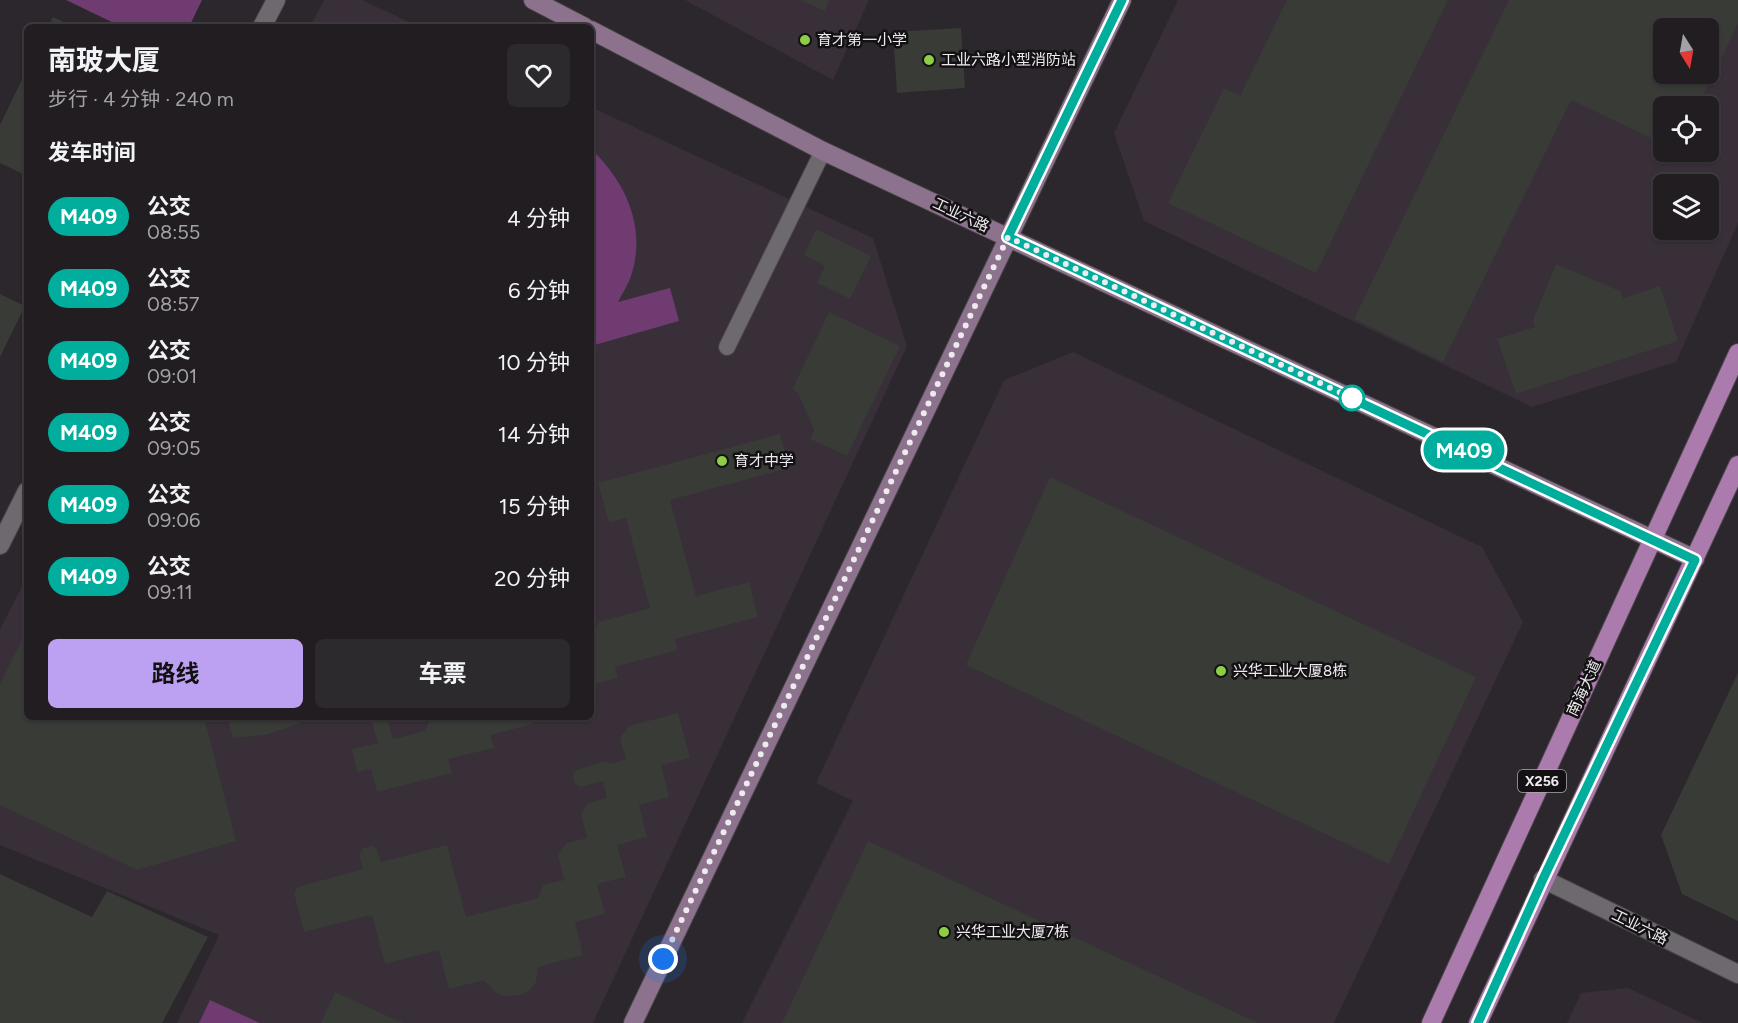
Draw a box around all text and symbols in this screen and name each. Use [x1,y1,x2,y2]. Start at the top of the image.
north arrow [1653,18,1719,84]
map controls [1653,18,1719,240]
place label: 育才第一小学 [817,31,907,49]
marker: 育才第一小学 [798,33,812,47]
text: 南玻大厦 [48,43,160,77]
button: heart [507,44,570,107]
place label: 工业六路小型消防站 [941,51,1076,69]
marker: 工业六路小型消防站 [922,53,936,67]
text: 步行 · 4 分钟 · 240 m [48,87,234,111]
button: locate [1653,96,1719,162]
text: 发车时间 [48,139,136,166]
button: layers [1653,174,1719,240]
text: 公交 [147,193,191,220]
street label: 工业六路 [930,194,992,236]
text: M409 [60,204,117,229]
text: 4 分钟 [507,205,570,232]
text: 08:55 [147,220,200,244]
text: 公交 [147,265,191,292]
text: M409 [60,276,117,301]
text: 6 分钟 [508,277,570,304]
text: 08:57 [147,292,199,316]
text: 公交 [147,337,191,364]
text: M409 [60,348,117,373]
text: 10 分钟 [497,349,570,376]
text: 09:01 [147,364,197,388]
unlabelled marker [1339,385,1365,411]
text: 公交 [147,409,191,436]
text: M409 [60,420,117,445]
text: 14 分钟 [498,421,570,448]
line badge: M409 [1422,430,1506,470]
text: 09:05 [147,436,201,460]
text: M409 [1435,438,1493,463]
place label: 育才中学 [734,452,794,470]
marker: 育才中学 [715,454,729,468]
text: 公交 [147,481,191,508]
text: M409 [60,492,117,517]
text: 15 分钟 [499,493,570,520]
text: 09:06 [147,508,200,532]
text: 公交 [147,553,191,580]
text: M409 [60,564,117,589]
text: 20 分钟 [494,565,570,592]
text: 09:11 [147,580,193,604]
button: 路线 [48,639,303,708]
button: 车票 [315,639,570,708]
street label: 南海大道 [1563,657,1605,719]
place label: 兴华工业大厦8栋 [1233,662,1347,680]
marker: 兴华工业大厦8栋 [1214,664,1228,678]
road number: X256 [1518,770,1566,792]
street label: 工业六路 [1609,906,1671,948]
place label: 兴华工业大厦7栋 [956,923,1069,941]
marker: 兴华工业大厦7栋 [937,925,951,939]
your location [648,944,678,974]

